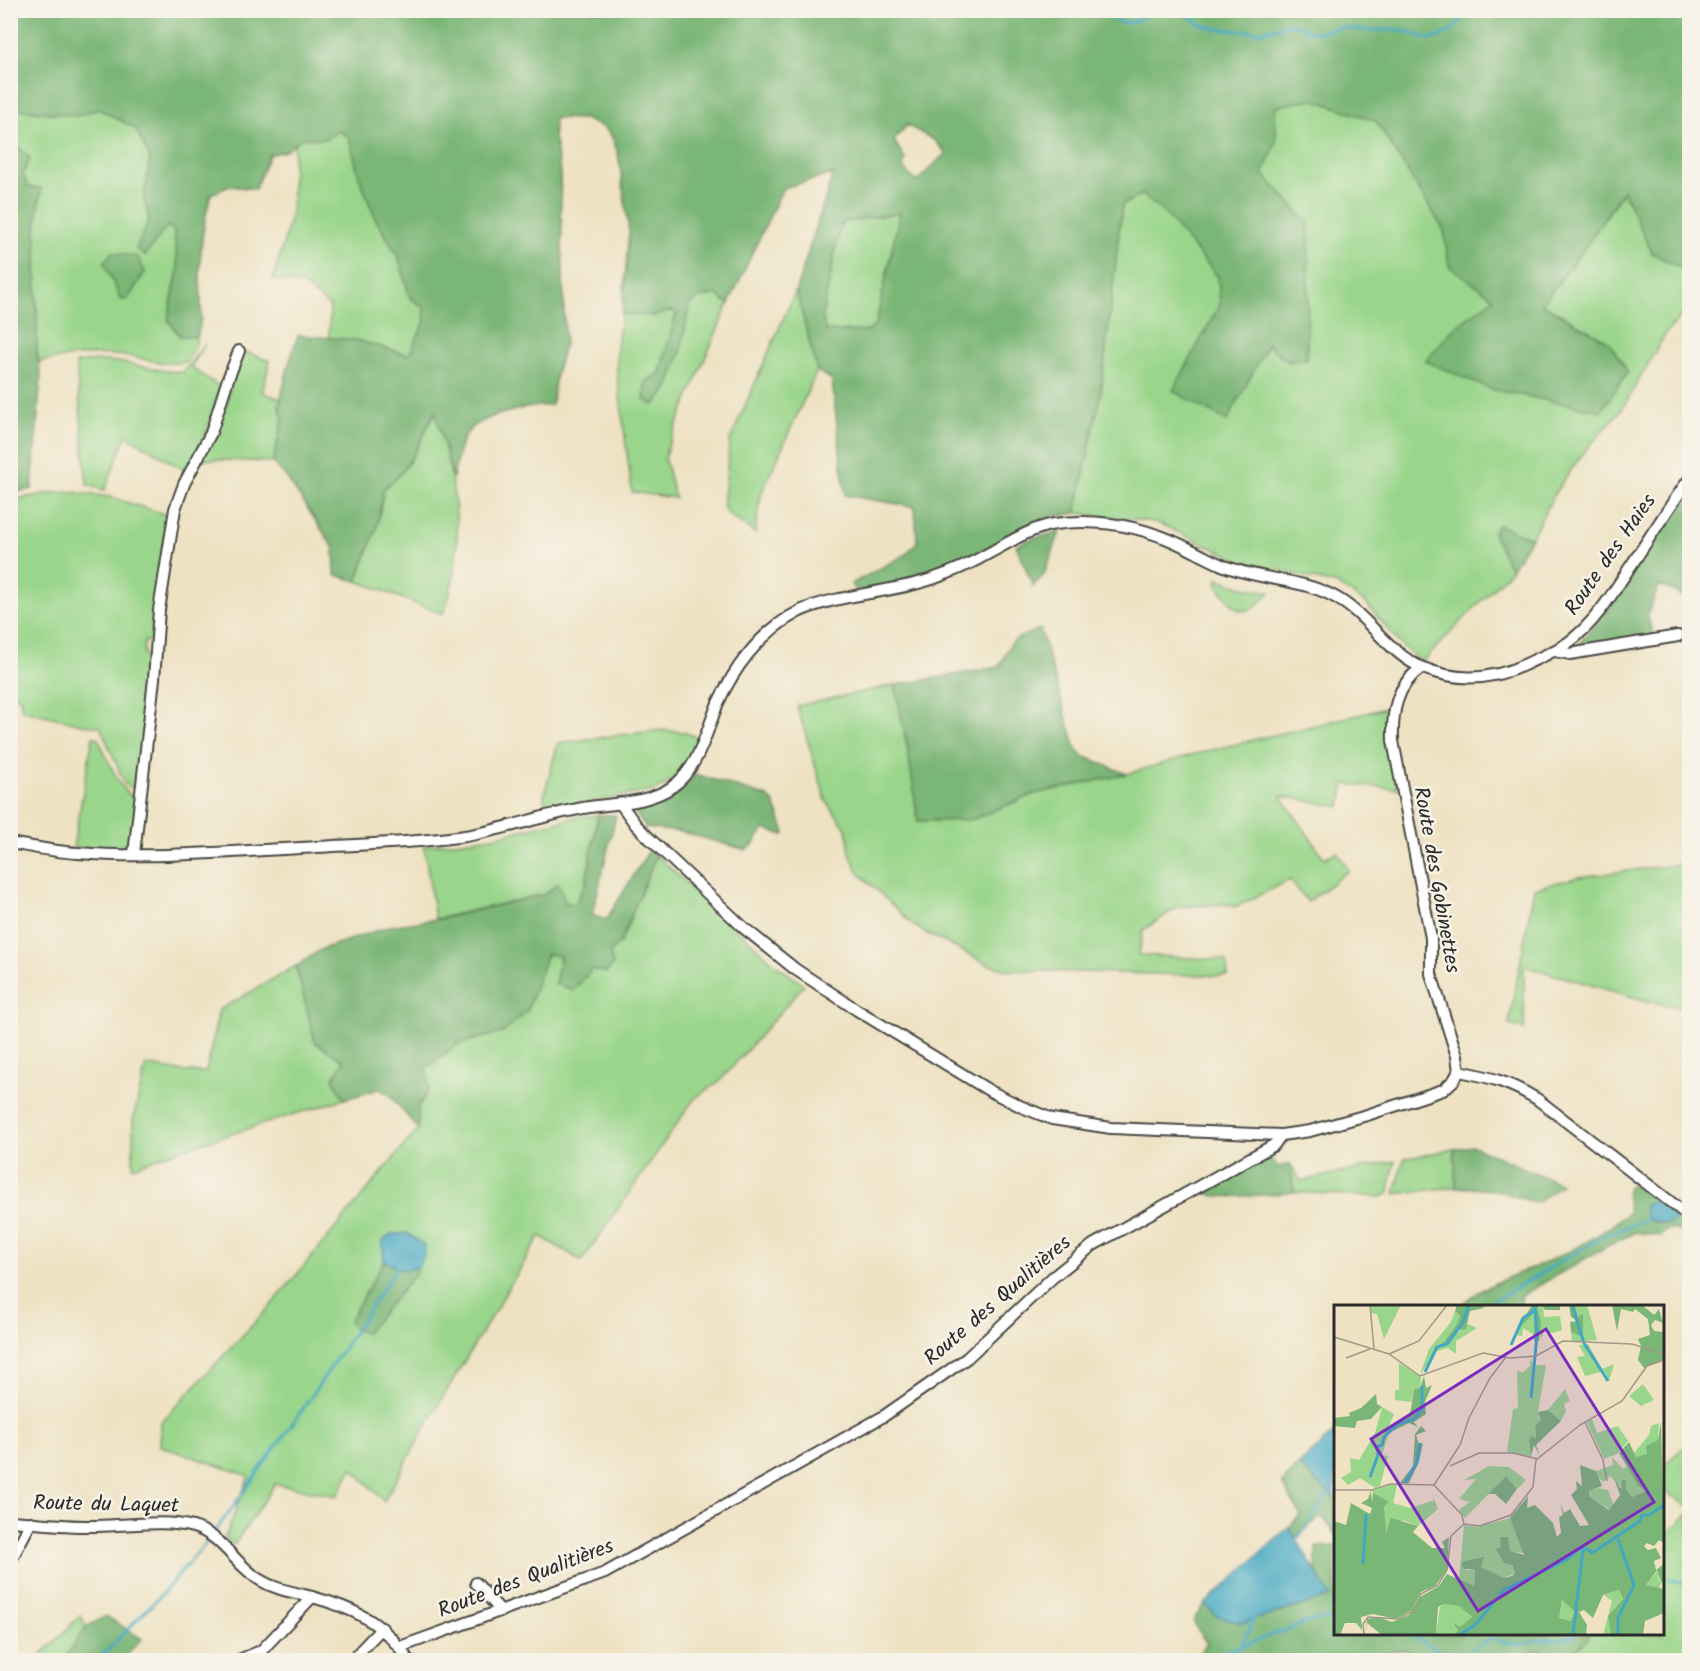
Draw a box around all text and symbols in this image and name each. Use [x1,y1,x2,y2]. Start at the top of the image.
street label: Route des Haies [1557,487,1665,623]
street label: Route des Gobinettes [1403,784,1469,976]
street label: Route des Qualitières [917,1227,1079,1375]
inset map [1334,1305,1664,1635]
street label: Route du Laquet [33,1487,180,1523]
street label: Route des Qualitières [433,1530,619,1628]

